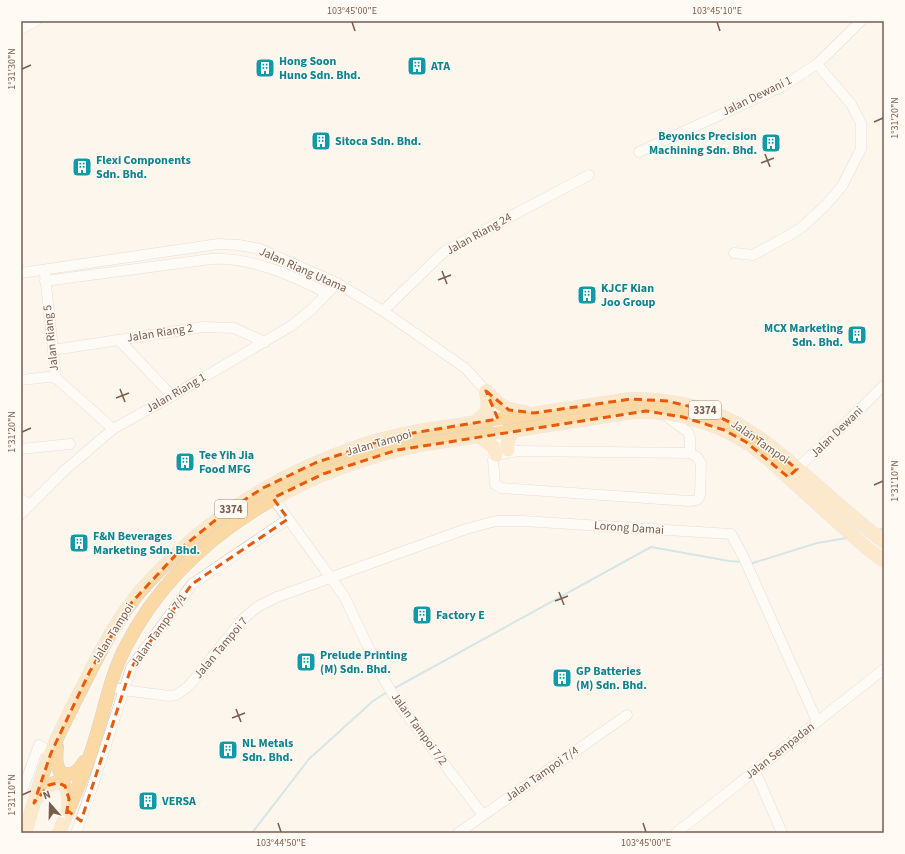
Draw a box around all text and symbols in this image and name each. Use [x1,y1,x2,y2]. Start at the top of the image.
text: 103°45'00"E [327,4,377,18]
text: 103°45'10"E [692,4,742,18]
text: 1°31'30"N [5,48,19,90]
place label: Hong Soon Huno Sdn. Bhd. [279,53,361,84]
building icon: ATA [406,55,428,77]
building icon: Hong Soon Huno Sdn. Bhd. [254,57,276,79]
place label: ATA [430,58,450,75]
street label: Jalan Dewani 1 [719,72,795,120]
text: 1°31'20"N [888,97,902,139]
place label: Beyonics Precision Machining Sdn. Bhd. [649,128,757,159]
building icon: Sitoca Sdn. Bhd. [310,130,332,152]
building icon: Beyonics Precision Machining Sdn. Bhd. [760,132,782,154]
place label: Sitoca Sdn. Bhd. [335,133,421,150]
place label: Flexi Components Sdn. Bhd. [96,152,191,183]
building icon: Flexi Components Sdn. Bhd. [71,156,93,178]
street label: Jalan Riang 24 [443,209,515,259]
street label: Jalan Riang Utama [256,243,350,297]
place label: KJCF Kian Joo Group [601,280,656,311]
building icon: KJCF Kian Joo Group [576,284,598,306]
street label: Jalan Riang 5 [39,304,63,372]
street label: Jalan Riang 2 [126,319,194,347]
place label: MCX Marketing Sdn. Bhd. [764,320,844,351]
building icon: MCX Marketing Sdn. Bhd. [846,324,868,346]
street label: Jalan Riang 1 [143,369,209,417]
road number: 3374 [689,401,721,419]
street label: Jalan Dewani [807,402,867,462]
text: 1°31'20"N [5,411,19,453]
street label: Jalan Tampoi [727,416,793,468]
street label: Jalan Tampoi [344,426,414,460]
place label: Tee Yih Jia Food MFG [199,447,254,478]
building icon: Tee Yih Jia Food MFG [174,451,196,473]
text: 1°31'10"N [888,460,902,502]
road number: 3374 [215,500,247,518]
street label: Lorong Damai [593,517,665,539]
place label: F&N Beverages Marketing Sdn. Bhd. [93,528,200,559]
building icon: F&N Beverages Marketing Sdn. Bhd. [68,532,90,554]
street label: Jalan Tampoi 7/1 [127,590,191,670]
street label: Jalan Tampoi [88,600,138,666]
building icon: Factory E [411,604,433,626]
place label: Factory E [436,607,485,624]
street label: Jalan Tampoi 7 [190,613,252,683]
place label: Prelude Printing (M) Sdn. Bhd. [320,647,408,678]
building icon: Prelude Printing (M) Sdn. Bhd. [295,651,317,673]
place label: GP Batteries (M) Sdn. Bhd. [576,663,647,694]
building icon: GP Batteries (M) Sdn. Bhd. [551,667,573,689]
street label: Jalan Tampoi 7/2 [387,689,451,769]
street label: Jalan Sempadan [742,718,818,784]
place label: NL Metals Sdn. Bhd. [242,735,293,766]
building icon: NL Metals Sdn. Bhd. [217,739,239,761]
street label: Jalan Tampoi 7/4 [502,742,582,806]
text: 1°31'10"N [5,774,19,816]
north arrow [30,784,70,824]
text: N [41,787,53,803]
building icon: VERSA [137,790,159,812]
place label: VERSA [161,793,196,810]
text: 103°44'50"E [256,836,306,850]
text: 103°45'00"E [621,836,671,850]

